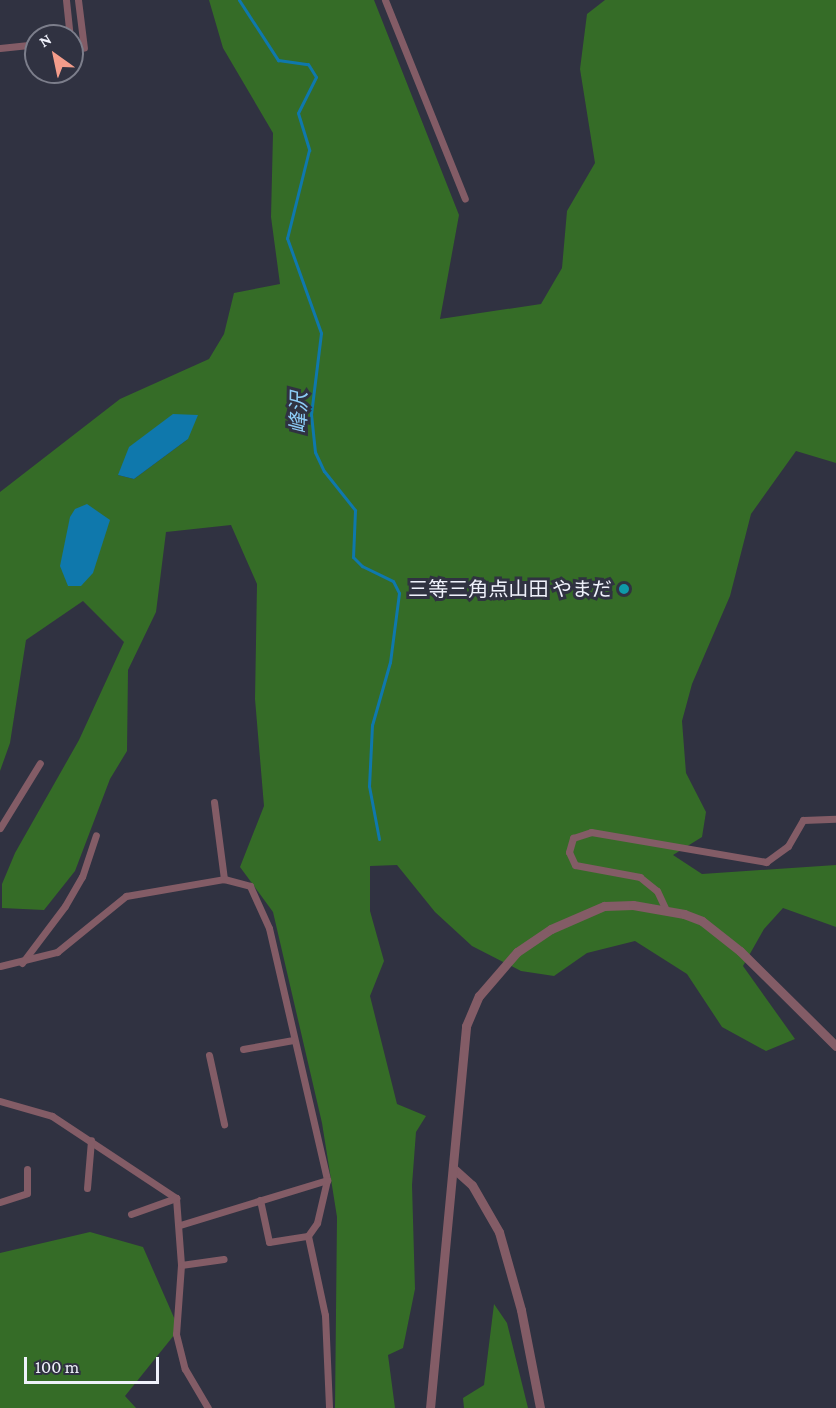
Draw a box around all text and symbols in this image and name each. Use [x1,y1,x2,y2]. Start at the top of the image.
north arrow [24,24,84,84]
text: N [36,30,54,50]
water label: 峰沢 [286,392,312,434]
place label: 三等三角点山田 やまだ [408,577,612,601]
marker: 三等三角点山田 やまだ [617,582,631,596]
scale bar [27,1345,162,1383]
text: 100 m [35,1357,79,1377]

